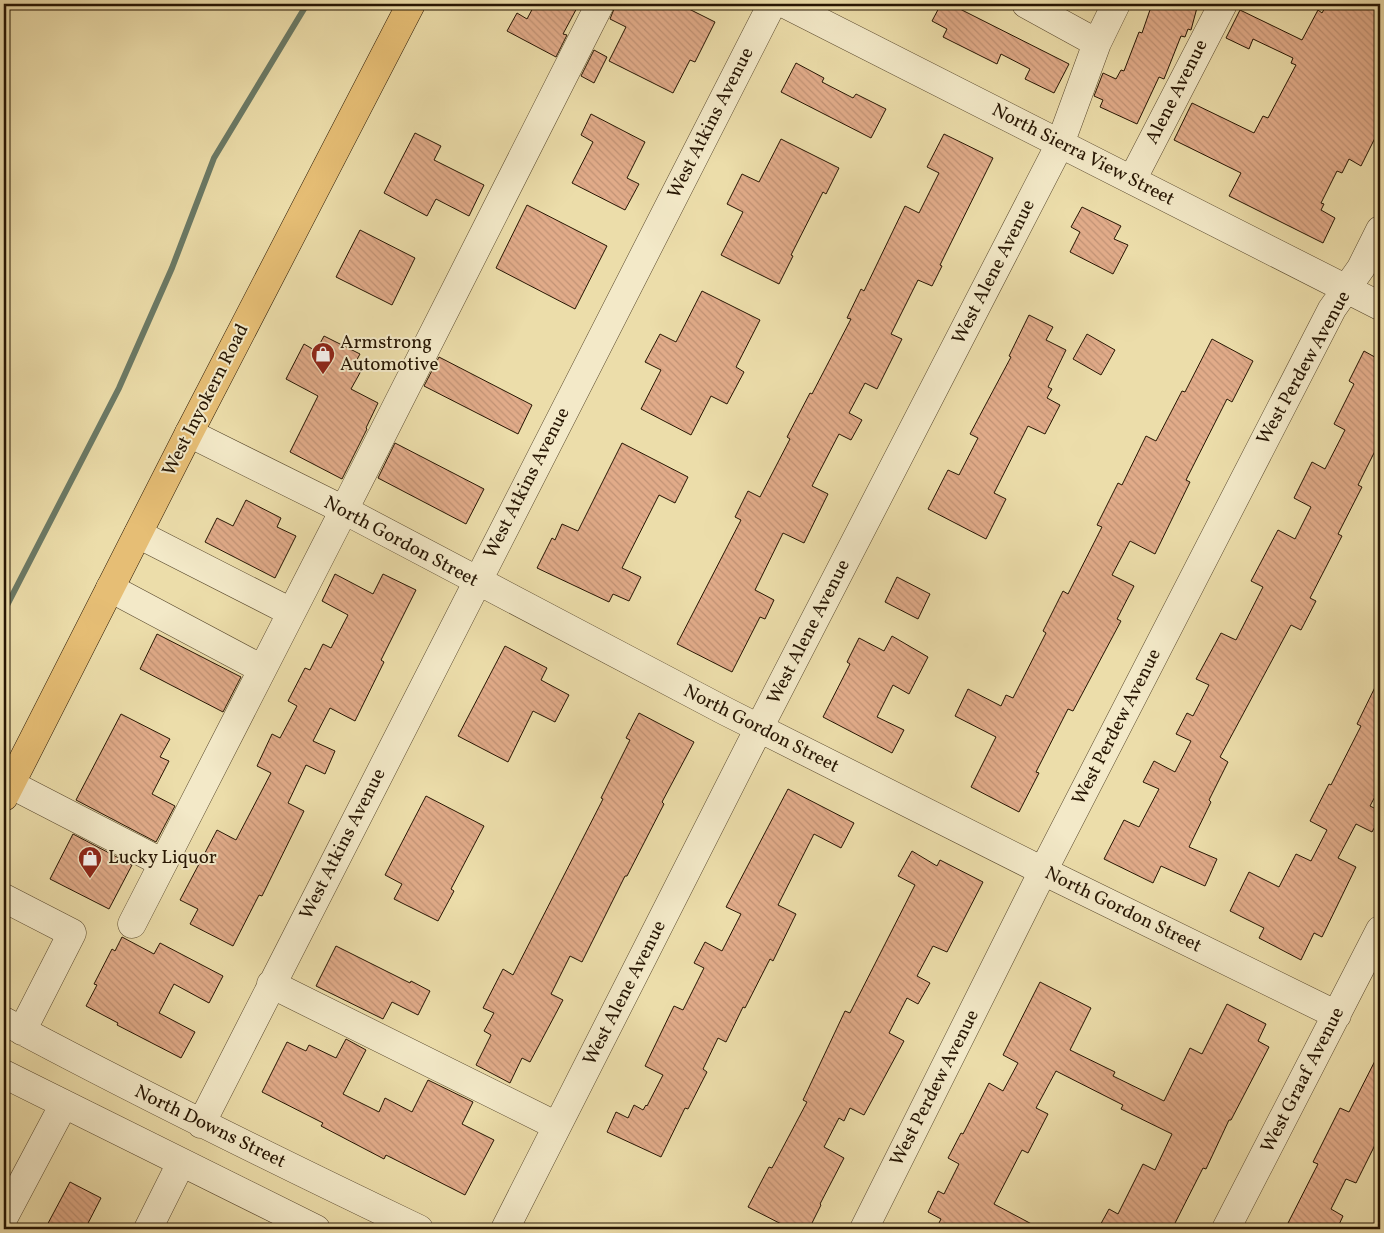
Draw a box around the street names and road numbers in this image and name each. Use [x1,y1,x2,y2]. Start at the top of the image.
street label: Alene Avenue [1139,35,1215,149]
street label: West Atkins Avenue [662,43,760,203]
street label: North Sierra View Street [987,98,1179,213]
street label: West Alene Avenue [946,195,1042,349]
street label: West Perdew Avenue [1251,286,1357,450]
street label: West Inyokern Road [156,319,256,481]
street label: West Atkins Avenue [478,403,576,563]
street label: North Gordon Street [319,490,483,594]
street label: West Alene Avenue [761,555,857,709]
street label: West Perdew Avenue [1066,644,1168,810]
street label: North Gordon Street [679,678,844,780]
street label: West Atkins Avenue [294,764,392,924]
street label: North Gordon Street [1040,861,1206,959]
street label: West Alene Avenue [577,916,673,1070]
street label: West Graaf Avenue [1255,1003,1351,1157]
street label: West Perdew Avenue [884,1005,986,1171]
street label: North Downs Street [130,1079,290,1175]

